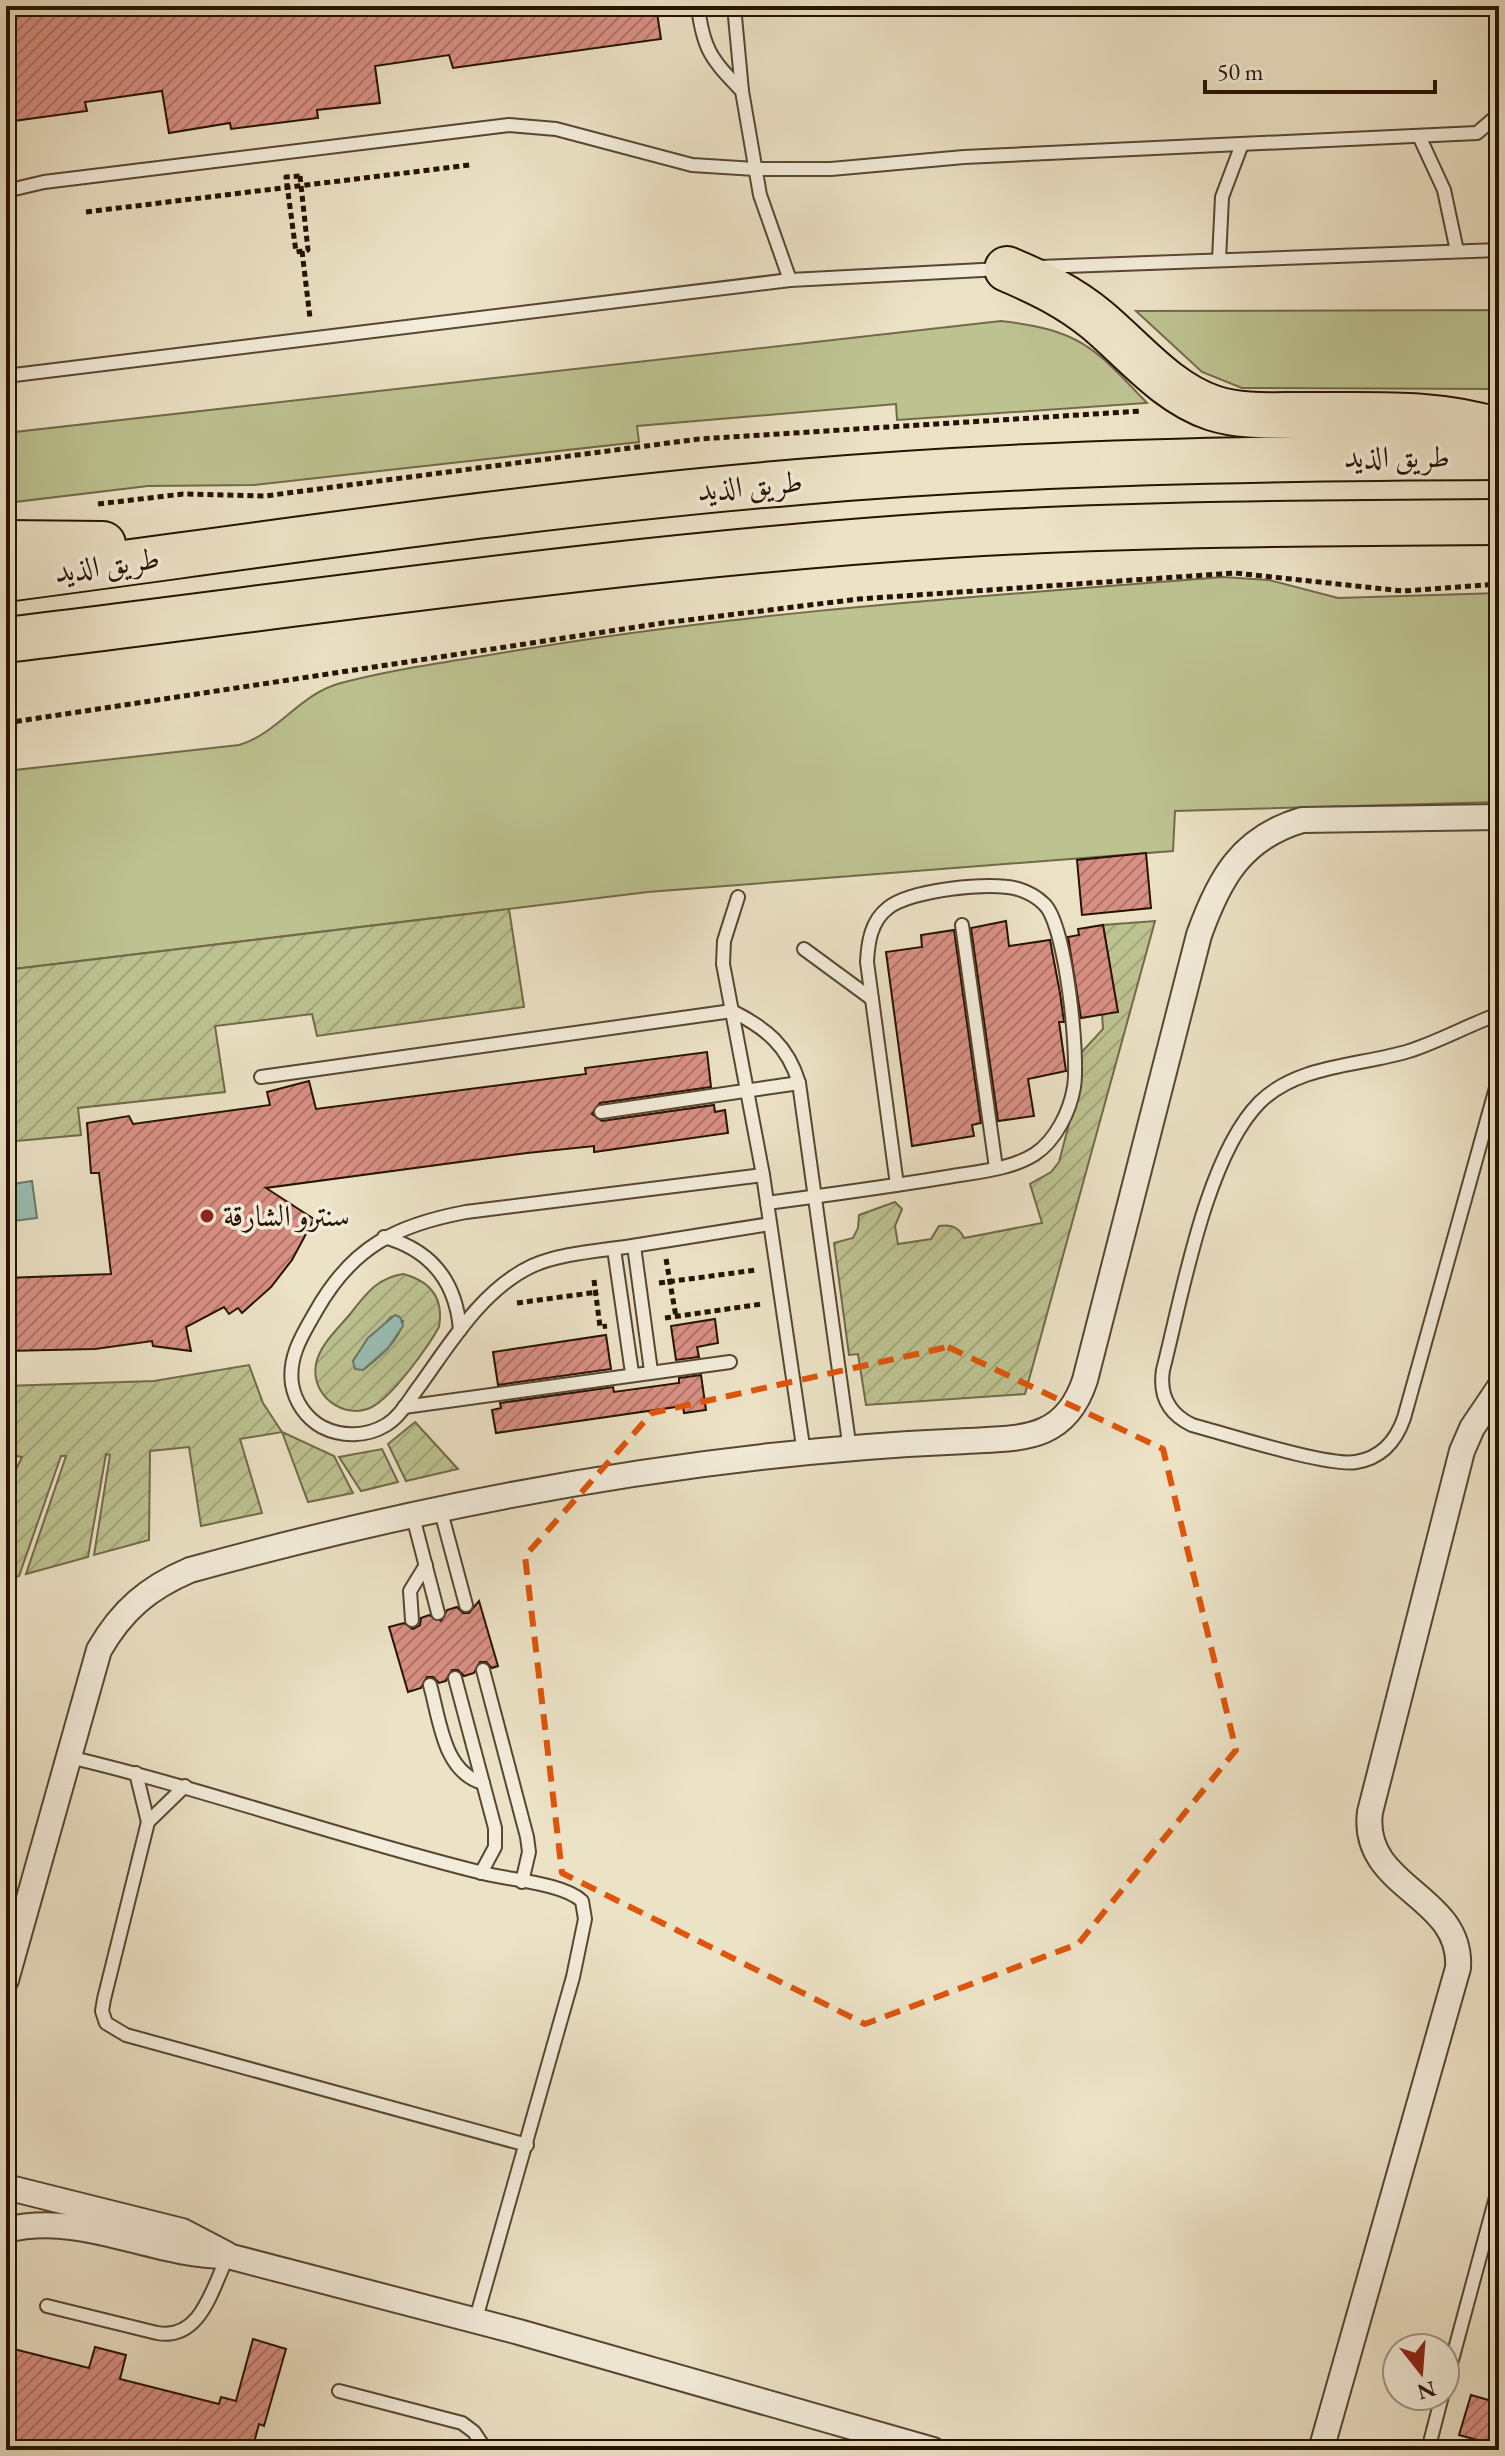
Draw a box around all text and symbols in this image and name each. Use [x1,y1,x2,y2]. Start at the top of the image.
scale bar [1205,44,1435,94]
text: 50 m [1217,56,1264,87]
street label: طريق الذيد [1344,437,1450,476]
street label: طريق الذيد [696,461,804,510]
street label: طريق الذيد [52,538,162,591]
place label: سنترو الشارقة [223,1196,350,1235]
marker: سنترو الشارقة [198,1207,216,1225]
north arrow [1381,2332,1461,2412]
text: N [1414,2374,1439,2407]

